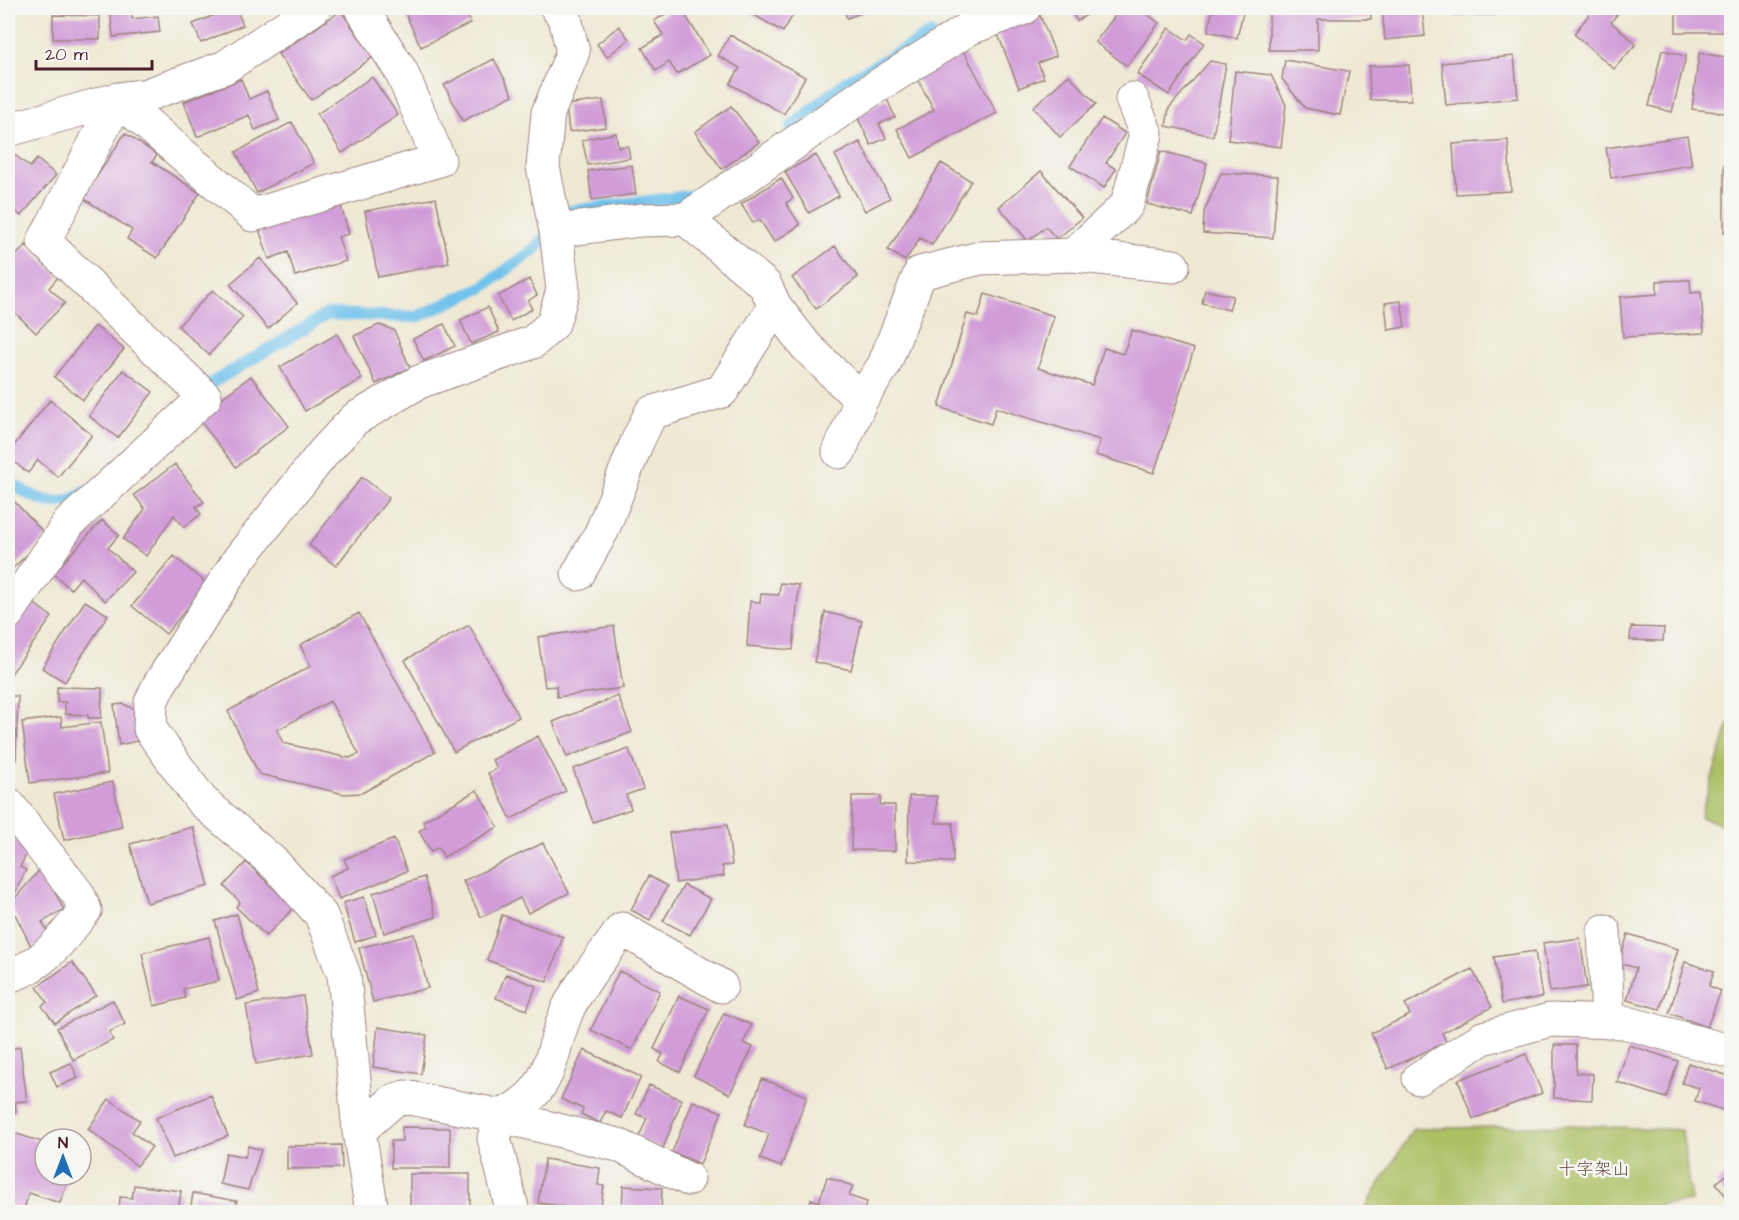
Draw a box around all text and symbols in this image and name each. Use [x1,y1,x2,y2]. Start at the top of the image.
scale bar [36,33,152,71]
text: 20 m [45,42,88,67]
north arrow [33,1127,93,1187]
text: N [58,1132,68,1154]
park label: 十字架山 [1558,1157,1630,1182]

